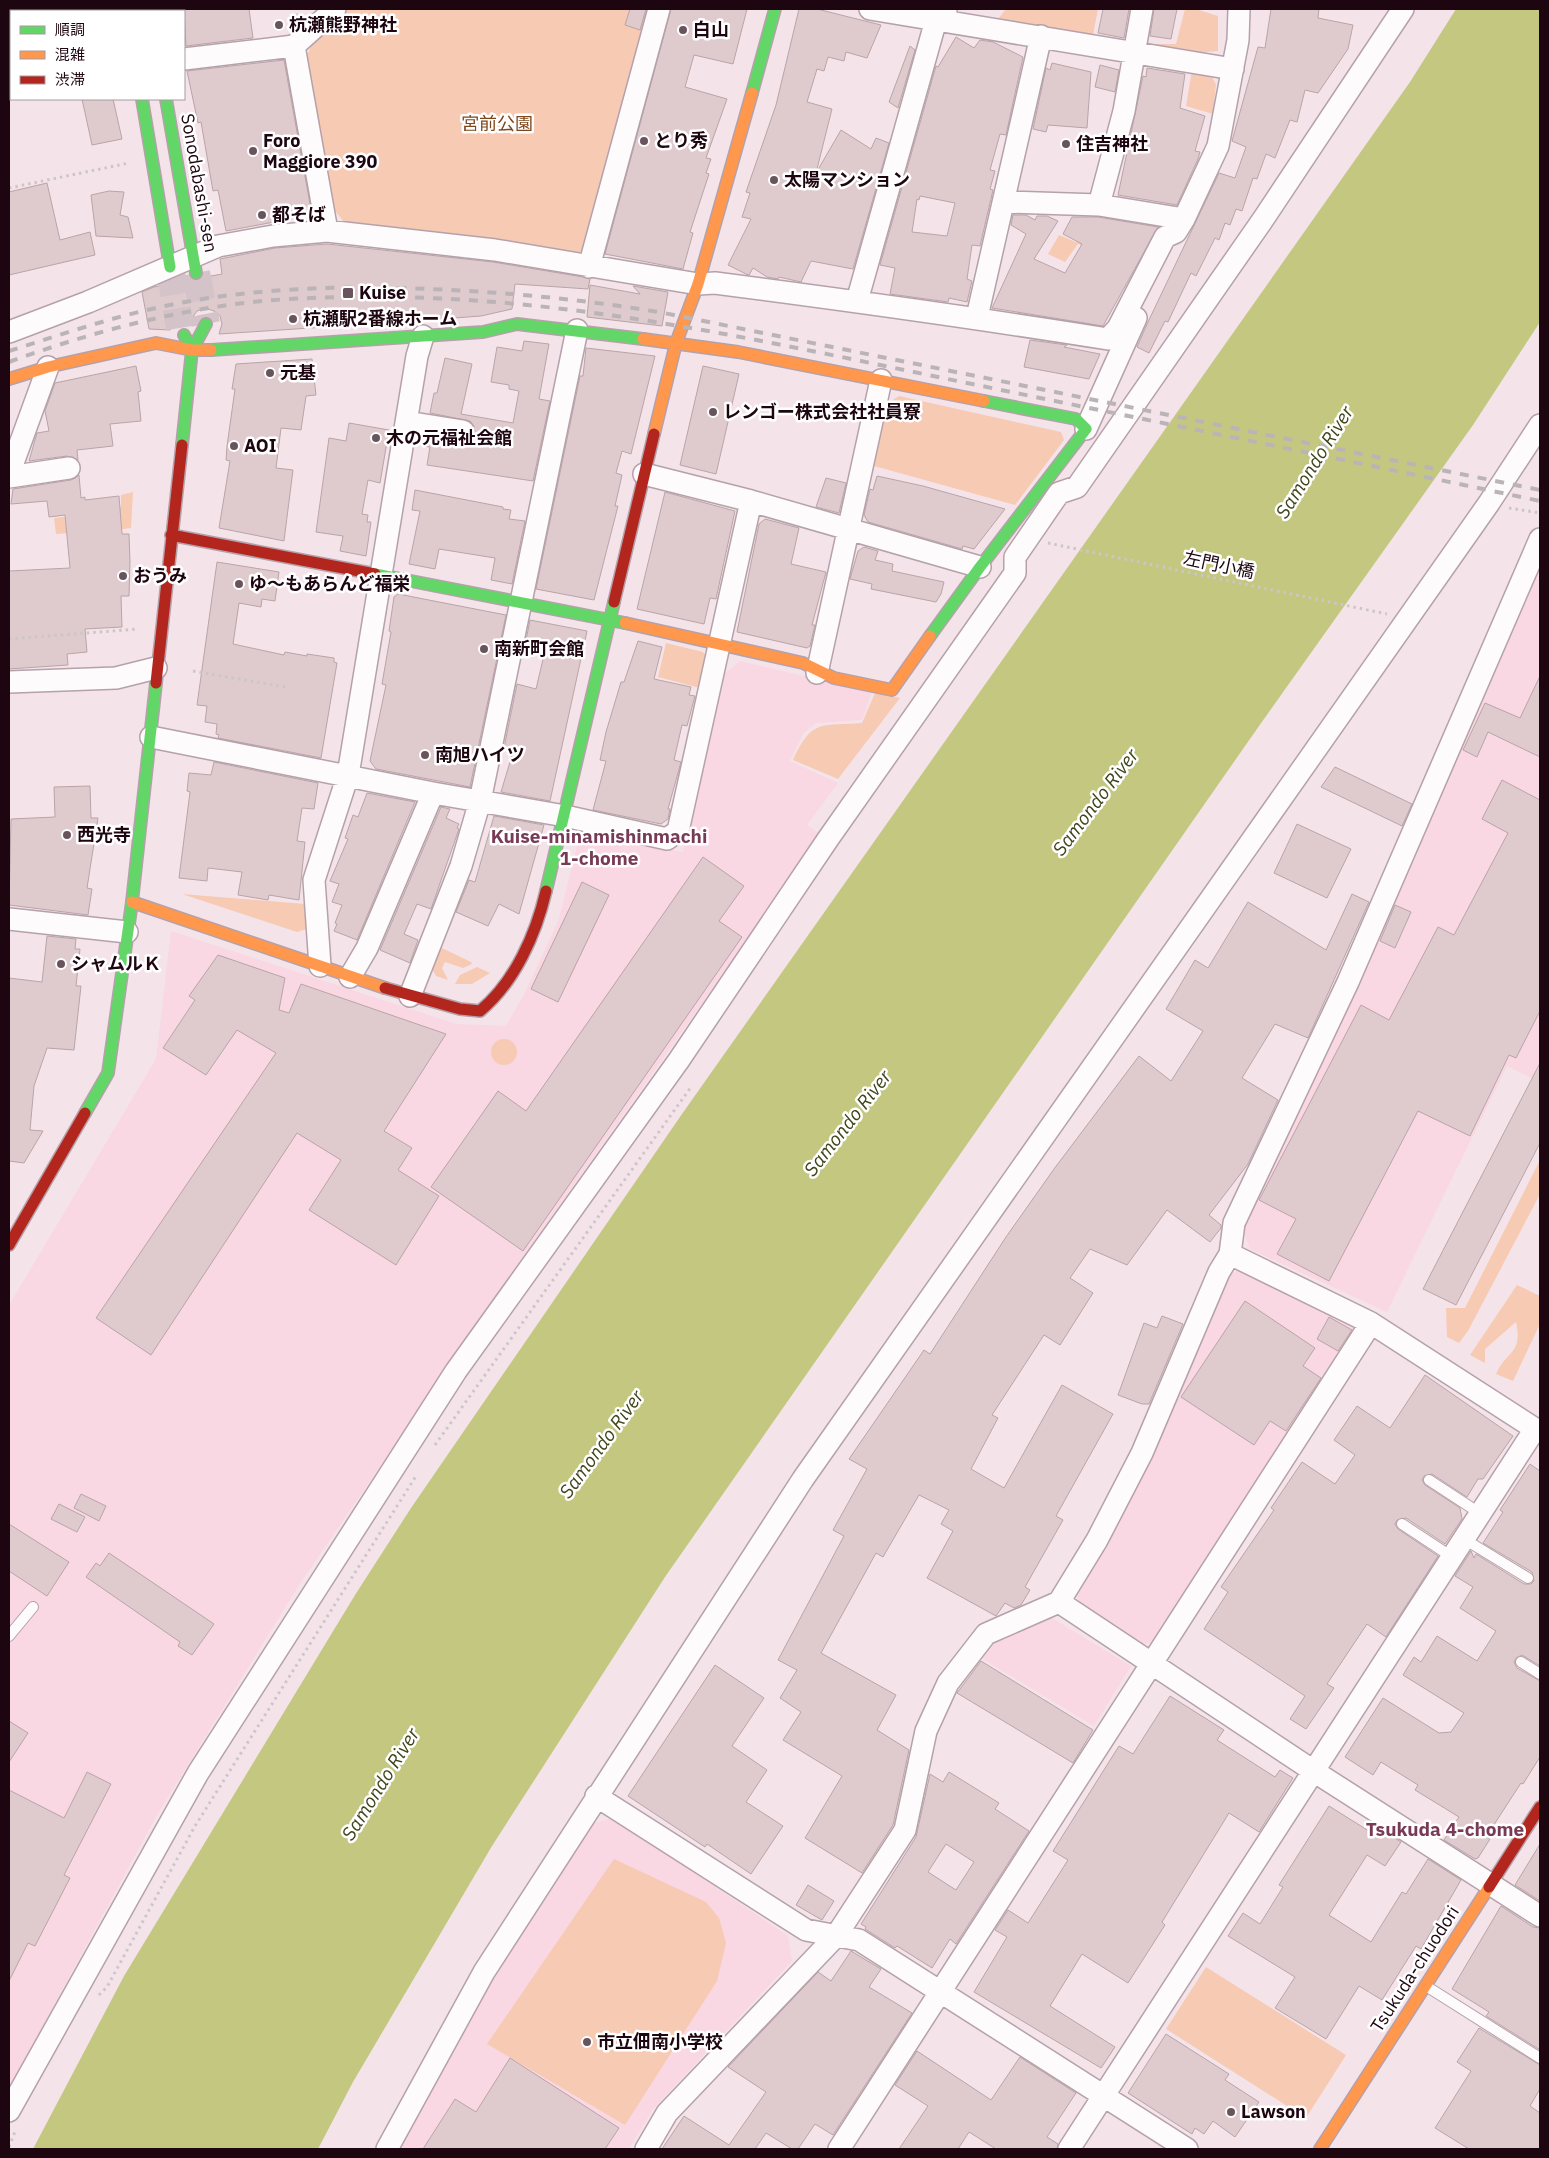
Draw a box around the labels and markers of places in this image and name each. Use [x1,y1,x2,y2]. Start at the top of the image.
place label: 杭瀬熊野神社 [289,13,397,36]
place label: 白山 [693,18,729,41]
marker: 杭瀬熊野神社 [273,19,285,31]
marker: 白山 [677,24,689,36]
place label: Foro Maggiore 390 [263,129,377,173]
place label: とり秀 [654,129,708,152]
place label: 住吉神社 [1076,132,1148,155]
marker: とり秀 [638,135,650,147]
marker: 住吉神社 [1060,138,1072,150]
marker: Foro Maggiore 390 [247,145,259,157]
place label: 太陽マンション [784,168,910,191]
marker: 太陽マンション [768,174,780,186]
place label: 都そば [272,203,326,226]
marker: 都そば [256,209,268,221]
place label: Kuise [359,281,406,304]
marker: Kuise [341,286,355,300]
place label: 杭瀬駅2番線ホーム [303,307,457,330]
marker: 杭瀬駅2番線ホーム [287,313,299,325]
place label: 元基 [280,361,316,384]
marker: 元基 [264,367,276,379]
place label: レンゴー株式会社社員寮 [723,400,921,423]
marker: レンゴー株式会社社員寮 [707,406,719,418]
place label: 木の元福祉会館 [386,426,512,449]
marker: 木の元福祉会館 [370,432,382,444]
place label: AOI [244,434,276,457]
marker: AOI [228,440,240,452]
place label: おうみ [133,564,187,587]
marker: おうみ [117,570,129,582]
place label: ゆ～もあらんど福栄 [249,572,410,595]
marker: ゆ～もあらんど福栄 [233,578,245,590]
place label: 南新町会館 [494,637,584,660]
marker: 南新町会館 [478,643,490,655]
place label: 南旭ハイツ [435,743,525,766]
marker: 南旭ハイツ [419,749,431,761]
place label: 西光寺 [77,823,131,846]
marker: 西光寺 [61,829,73,841]
place label: シャムルＫ [71,952,161,975]
marker: シャムルＫ [55,958,67,970]
place label: 市立佃南小学校 [597,2030,723,2053]
marker: 市立佃南小学校 [581,2036,593,2048]
place label: Lawson [1241,2100,1306,2123]
marker: Lawson [1225,2106,1237,2118]

